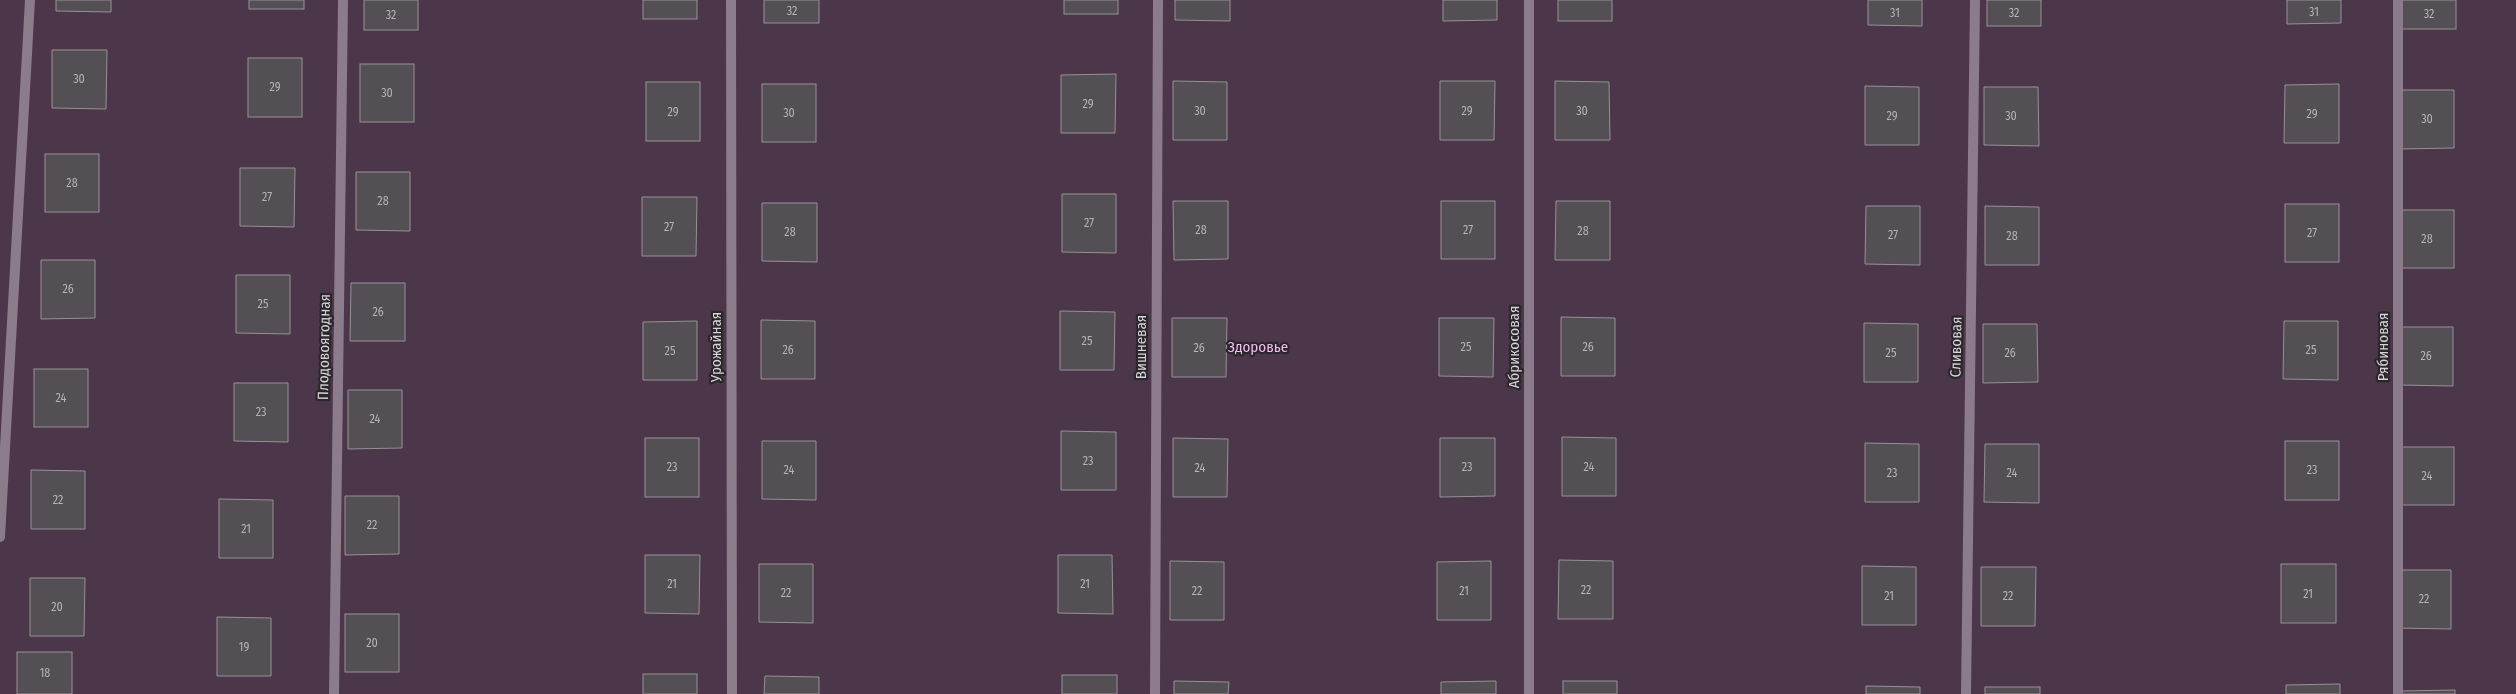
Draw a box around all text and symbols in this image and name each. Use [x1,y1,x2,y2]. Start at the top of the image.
house number: 32 [787,4,797,18]
house number: 31 [2309,5,2319,19]
house number: 31 [1890,6,1900,20]
house number: 32 [2009,6,2019,20]
house number: 32 [2424,7,2434,21]
house number: 32 [386,8,396,22]
house number: 30 [73,72,85,86]
house number: 29 [269,80,281,94]
house number: 30 [381,86,393,100]
house number: 29 [1082,97,1094,111]
house number: 30 [1194,104,1206,118]
house number: 29 [1461,104,1473,118]
house number: 30 [1576,104,1588,118]
house number: 29 [667,105,679,119]
house number: 30 [783,106,795,120]
house number: 29 [2306,107,2318,121]
house number: 29 [1886,109,1898,123]
house number: 30 [2005,109,2017,123]
house number: 30 [2421,112,2433,126]
house number: 28 [66,176,78,190]
house number: 27 [262,190,272,204]
house number: 28 [377,194,389,208]
house number: 27 [1084,216,1094,230]
house number: 27 [664,220,674,234]
house number: 28 [1195,223,1207,237]
house number: 27 [1463,223,1473,237]
house number: 28 [1577,224,1589,238]
house number: 28 [784,225,796,239]
house number: 27 [2307,226,2317,240]
house number: 27 [1888,228,1898,242]
house number: 28 [2006,229,2018,243]
house number: 28 [2421,232,2433,246]
house number: 26 [62,282,74,296]
street label: Плодовоягодная [314,294,334,400]
house number: 25 [258,297,269,311]
house number: 26 [372,305,384,319]
street label: Абрикосовая [1505,306,1523,388]
street label: Урожайная [707,312,725,383]
street label: Рябиновая [2374,313,2392,381]
street label: Вишневая [1132,315,1150,379]
street label: Сливовая [1946,316,1966,378]
house number: 25 [1082,334,1093,348]
park label: Здоровье [1228,338,1288,356]
house number: 25 [1461,340,1472,354]
house number: 26 [1582,340,1594,354]
house number: 26 [1193,341,1205,355]
house number: 26 [782,343,794,357]
house number: 25 [2306,343,2317,357]
house number: 25 [665,344,676,358]
house number: 25 [1886,346,1897,360]
house number: 26 [2004,346,2016,360]
house number: 26 [2420,349,2432,363]
house number: 24 [56,391,67,405]
house number: 23 [256,405,266,419]
house number: 24 [370,412,381,426]
house number: 23 [1083,454,1093,468]
house number: 23 [667,460,677,474]
house number: 23 [1462,460,1472,474]
house number: 24 [1584,460,1595,474]
house number: 24 [1195,461,1206,475]
house number: 24 [784,463,795,477]
house number: 23 [2307,463,2317,477]
house number: 23 [1887,466,1897,480]
house number: 24 [2007,466,2018,480]
house number: 24 [2422,469,2433,483]
house number: 22 [53,493,63,507]
house number: 22 [367,518,377,532]
house number: 21 [241,522,251,536]
house number: 21 [667,577,677,591]
house number: 21 [1080,577,1090,591]
house number: 22 [1581,583,1591,597]
house number: 22 [1192,584,1202,598]
house number: 21 [1459,584,1469,598]
house number: 22 [781,586,791,600]
house number: 21 [2303,587,2313,601]
house number: 21 [1884,589,1894,603]
house number: 22 [2003,589,2013,603]
house number: 22 [2419,592,2429,606]
house number: 20 [51,600,63,614]
house number: 20 [366,636,378,650]
house number: 19 [239,640,249,654]
house number: 18 [40,666,50,680]

